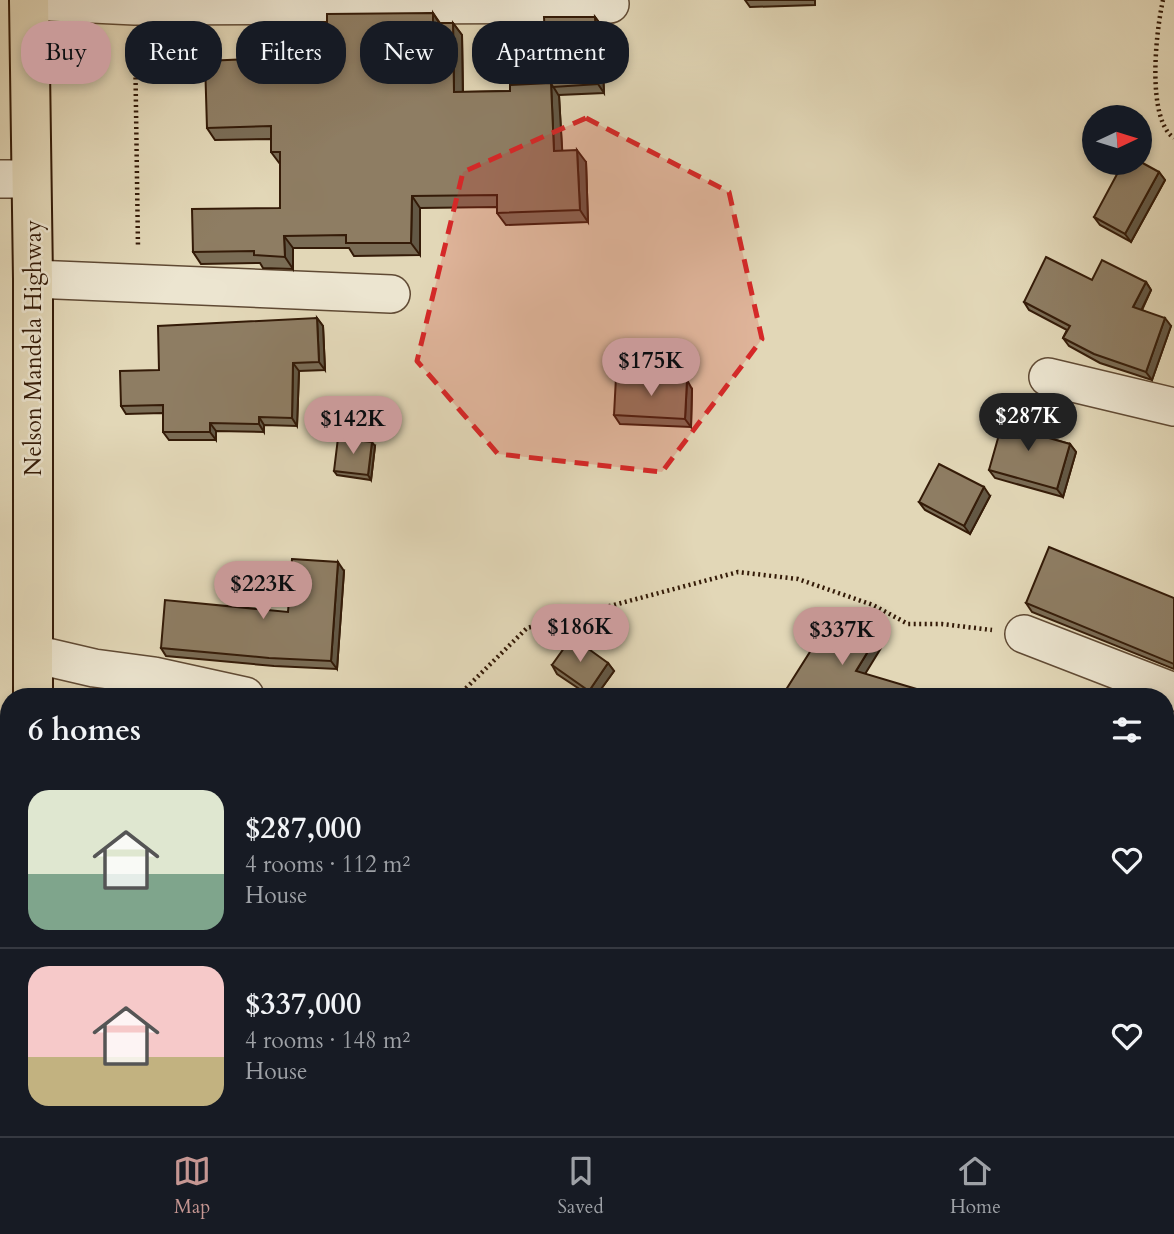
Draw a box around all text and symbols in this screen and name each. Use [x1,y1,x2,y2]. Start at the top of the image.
chip: Buy [21,21,111,84]
chip: Rent [125,21,222,84]
chip: Filters [236,21,346,84]
chip: New [360,21,458,84]
chip: Apartment [472,21,629,84]
north arrow [1082,105,1152,175]
map controls [1082,105,1152,175]
street label: Nelson Mandela Highway [18,220,49,476]
pin: $175K [602,338,700,398]
text: $175K [618,345,684,376]
pin: $287K [979,393,1077,453]
pin: $142K [304,396,402,456]
text: $287K [995,400,1061,431]
text: $142K [320,403,386,434]
pin: $223K [214,562,312,621]
text: $223K [230,568,296,599]
pin: $186K [531,604,629,664]
pin: $337K [793,608,891,667]
text: $186K [547,611,613,642]
text: $337K [809,614,875,645]
text: 6 homes [28,710,141,751]
icon: filters [1108,711,1146,749]
text: $287,000 [245,808,361,849]
icon: home [84,818,168,902]
icon: heart [1108,841,1146,879]
text: 4 rooms · 112 m² [245,849,410,880]
text: House [245,880,307,911]
text: $337,000 [245,984,361,1025]
icon: home [84,994,168,1078]
icon: heart [1108,1017,1146,1055]
text: 4 rooms · 148 m² [245,1025,410,1056]
text: House [245,1056,307,1087]
tab: Map [173,1152,211,1220]
tab: Saved [558,1152,604,1220]
tab: Home [950,1152,1001,1220]

